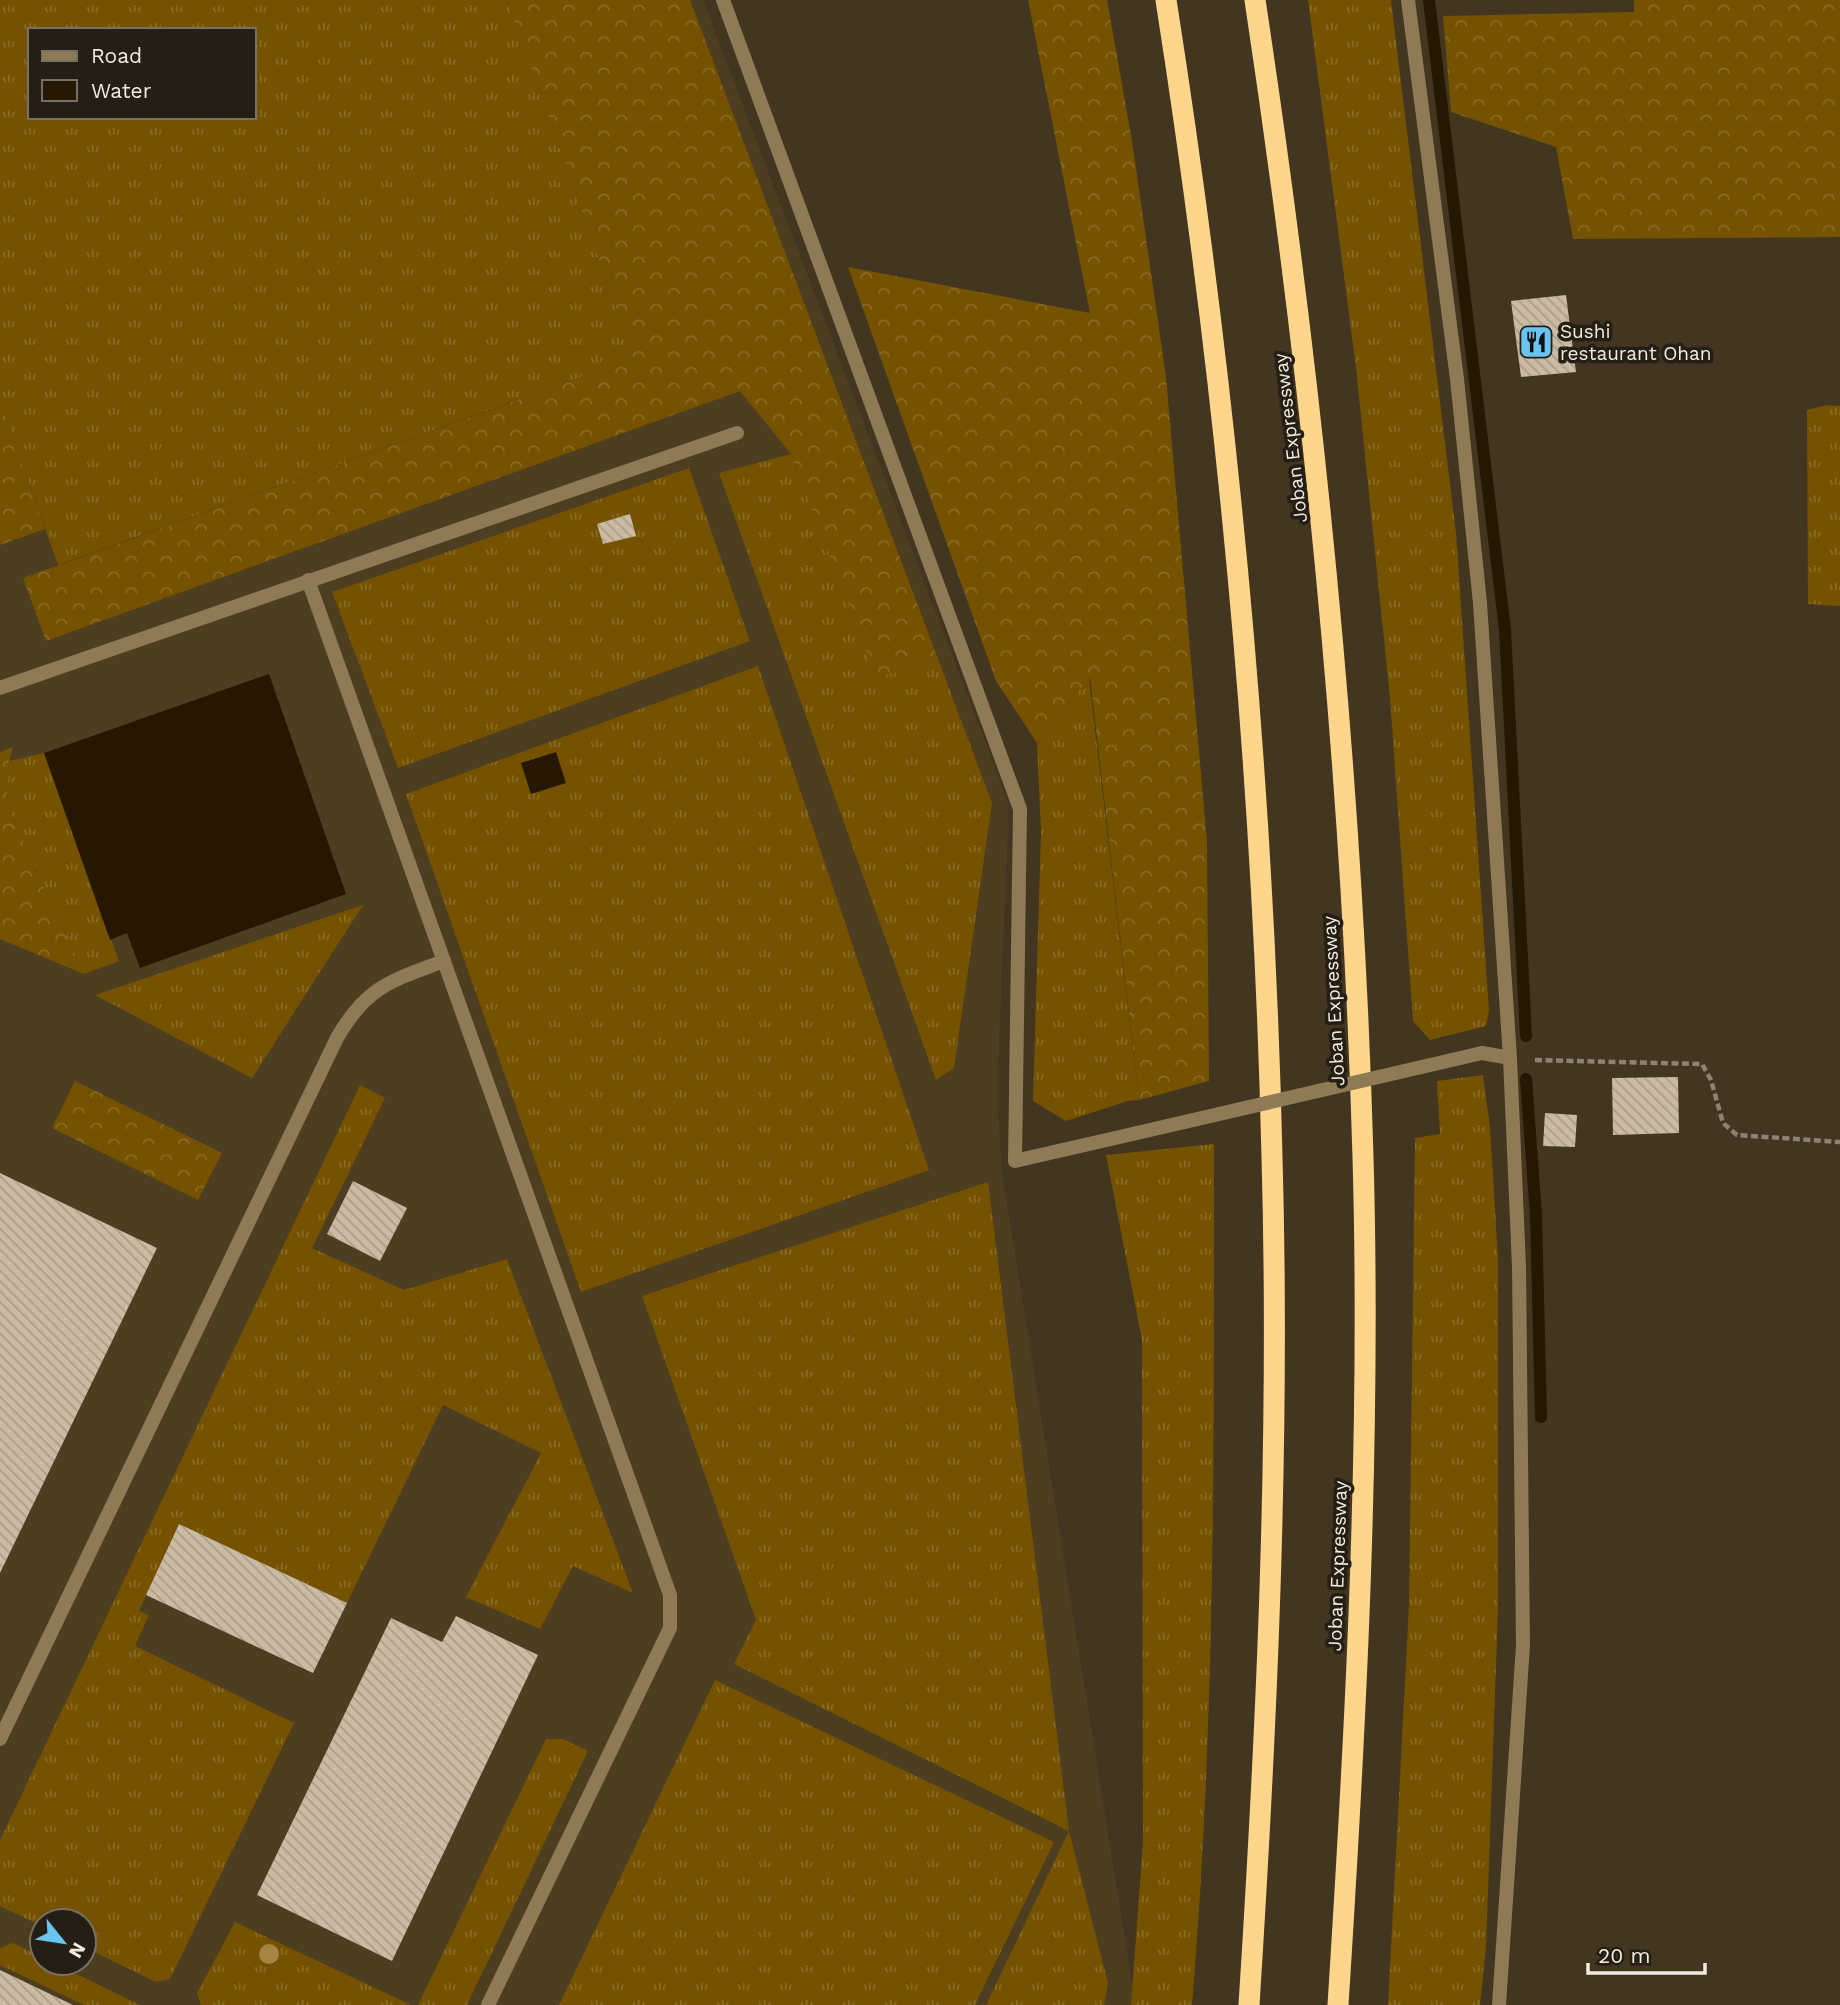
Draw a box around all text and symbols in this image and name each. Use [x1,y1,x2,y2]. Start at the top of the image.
legend [28,28,256,119]
text: Road [91,43,142,68]
text: Water [91,78,152,103]
place label: Sushi restaurant Ohan [1560,320,1712,365]
restaurant icon: Sushi restaurant Ohan [1517,323,1555,361]
street label: Joban Expressway [1269,352,1312,524]
street label: Joban Expressway [1318,915,1349,1087]
street label: Joban Expressway [1323,1480,1352,1652]
north arrow [28,1907,98,1977]
scale bar [1588,1932,1705,1976]
text: N [64,1938,91,1962]
text: 20 m [1598,1943,1650,1968]

